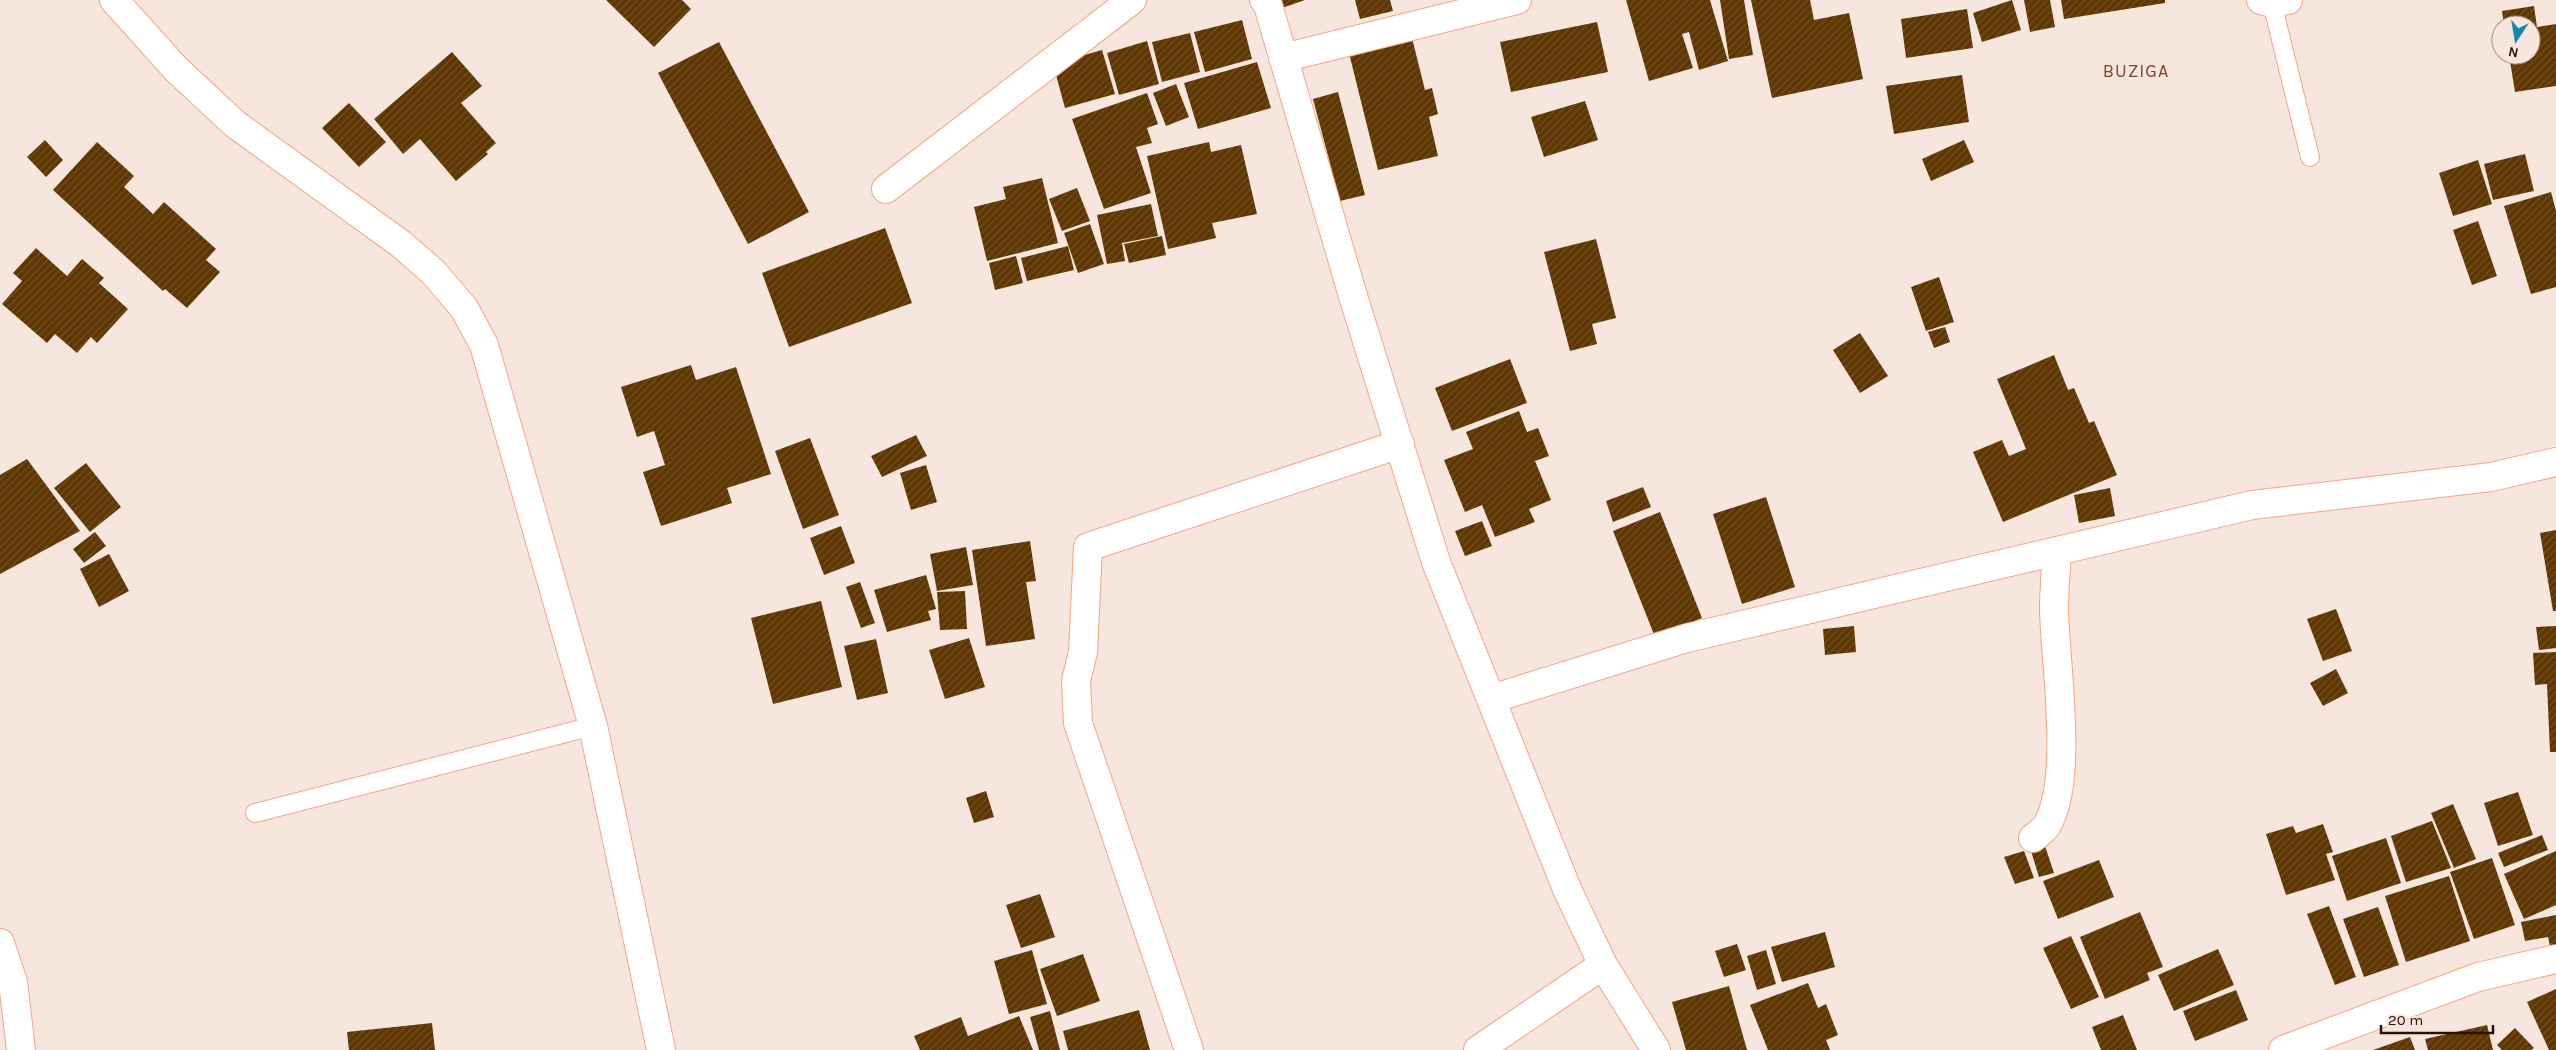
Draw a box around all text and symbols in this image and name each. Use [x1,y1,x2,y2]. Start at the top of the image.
north arrow [2491,15,2541,65]
text: N [2507,43,2520,62]
district label: BUZIGA [2103,60,2169,82]
scale bar [2381,1002,2494,1034]
text: 20 m [2388,1011,2423,1029]

